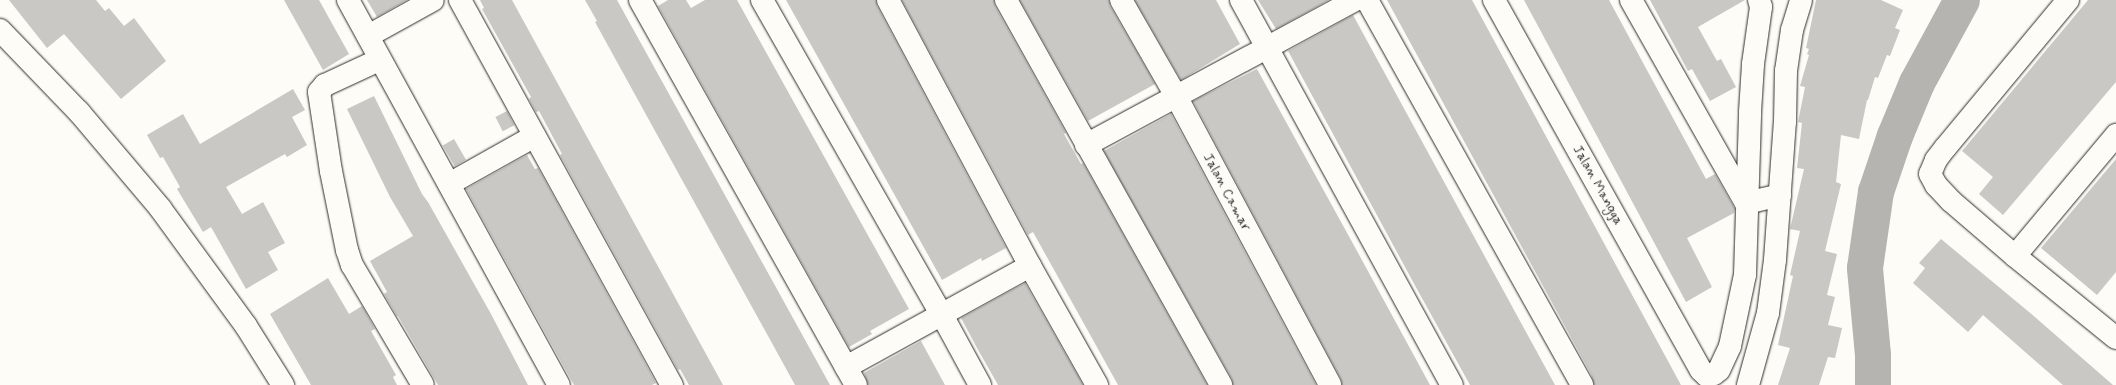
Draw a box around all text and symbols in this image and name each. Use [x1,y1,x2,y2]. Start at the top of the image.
street label: Jalan Mangga [1569,143,1627,227]
street label: Jalan Camar [1200,151,1254,233]

